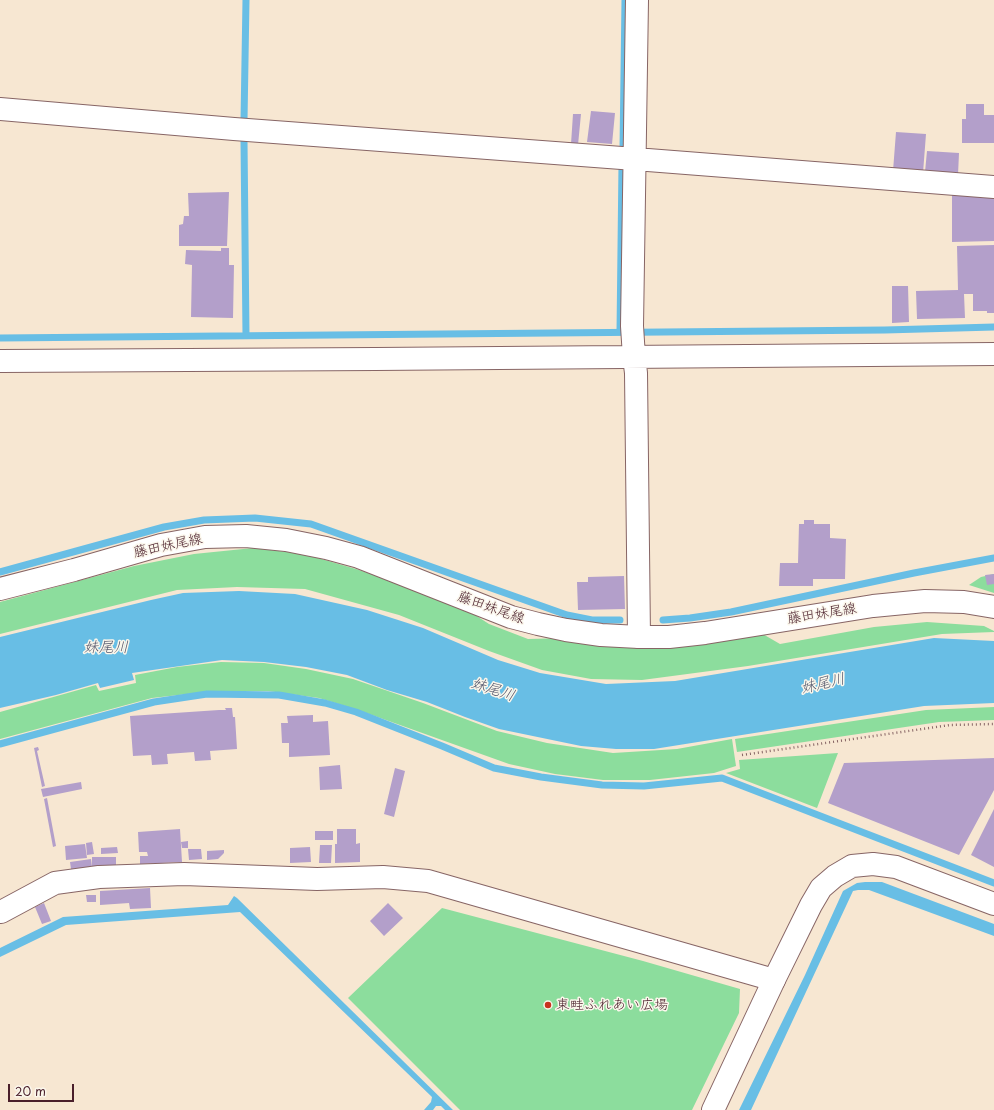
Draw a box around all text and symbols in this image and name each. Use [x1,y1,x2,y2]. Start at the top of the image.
street label: 藤田妹尾線 [132,531,204,561]
street label: 藤田妹尾線 [455,588,527,628]
street label: 藤田妹尾線 [786,600,858,628]
water label: 妹尾川 [84,639,128,657]
water label: 妹尾川 [799,670,847,698]
water label: 妹尾川 [469,674,517,706]
place label: 東畦ふれあい広場 [556,997,668,1013]
marker: 東畦ふれあい広場 [543,1000,553,1010]
scale bar [10,1076,76,1102]
text: 20 m [15,1082,46,1100]

